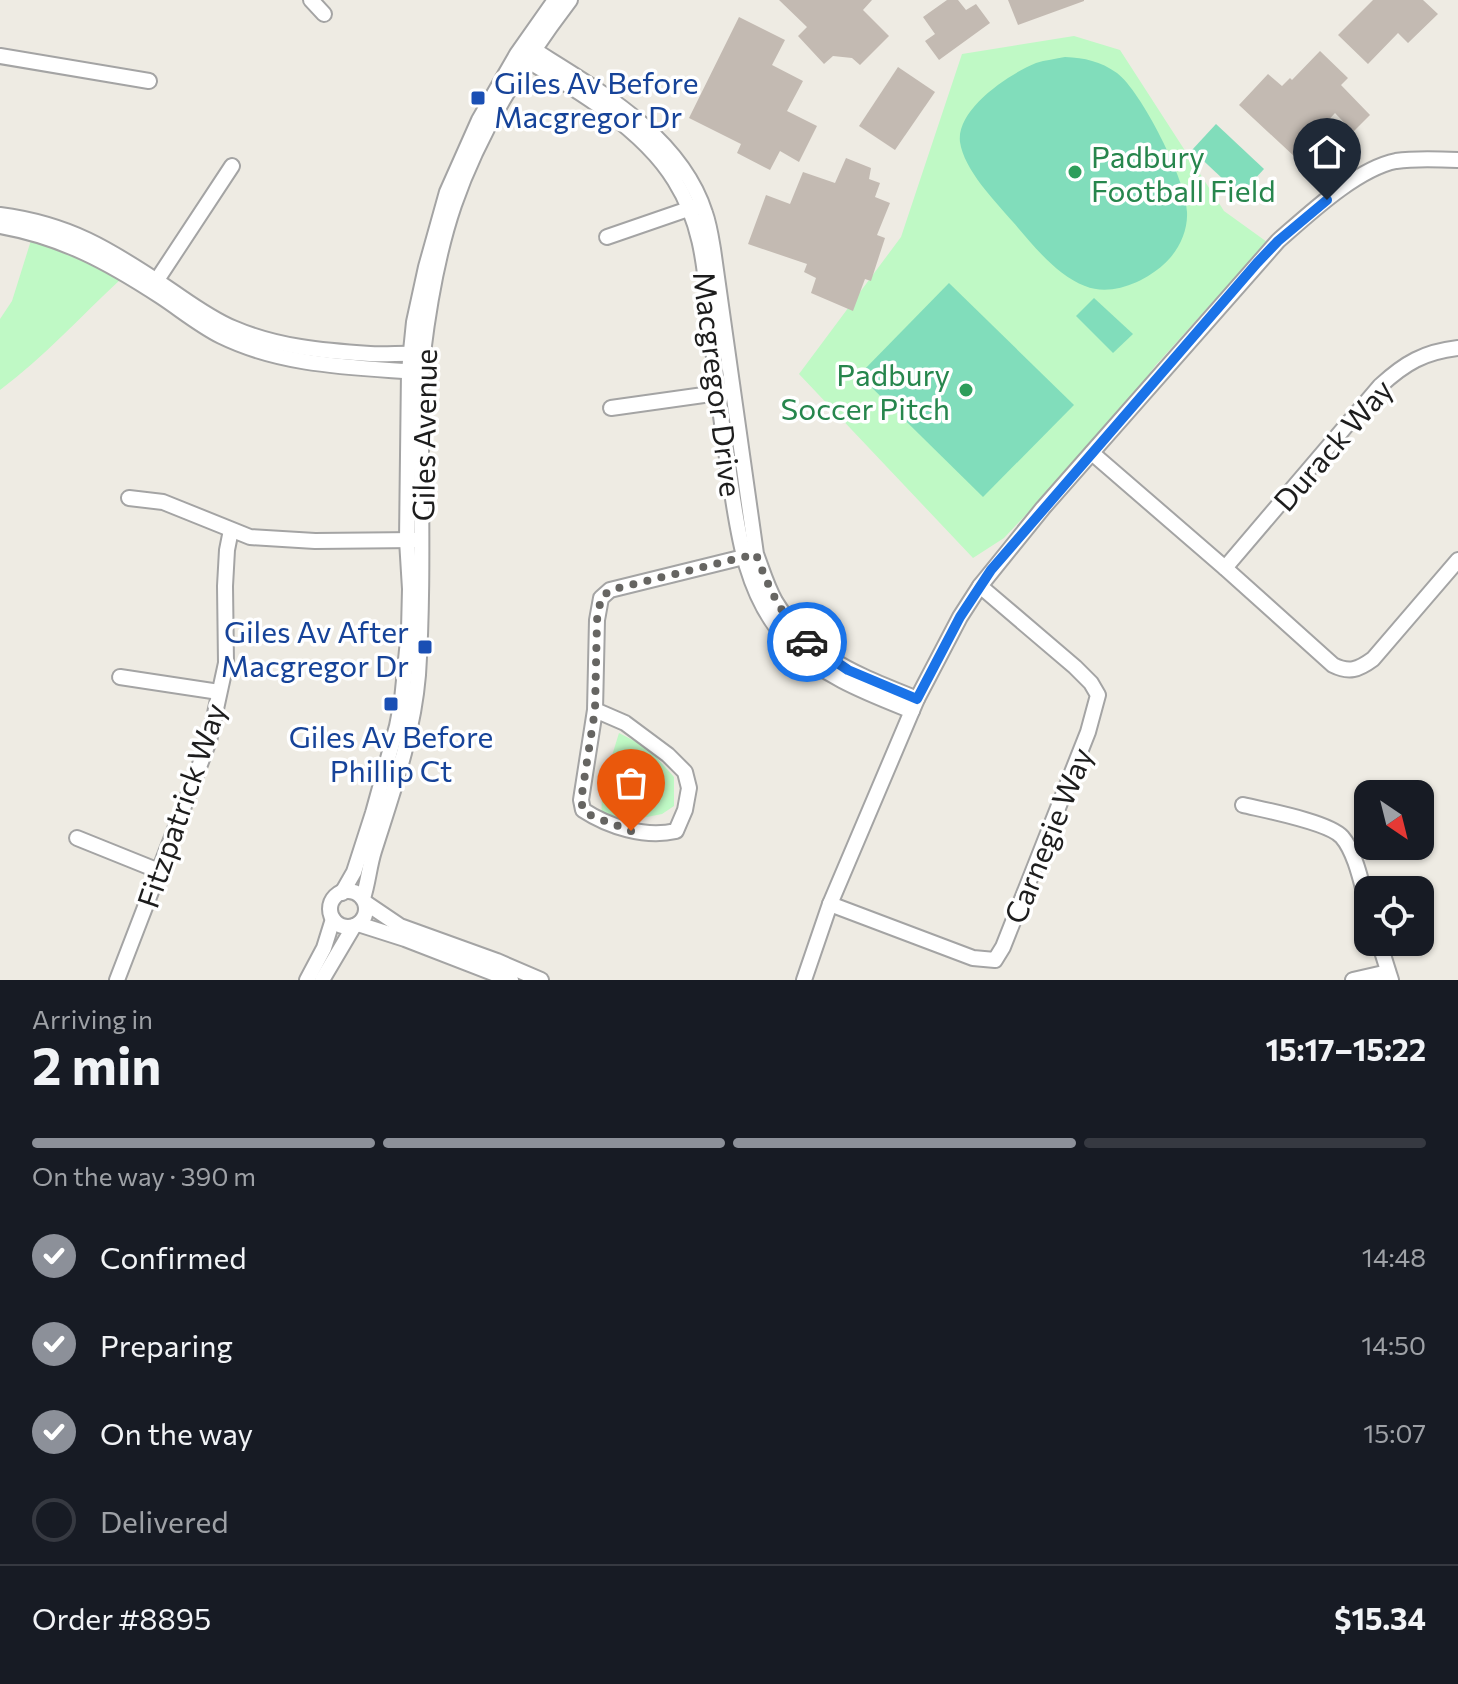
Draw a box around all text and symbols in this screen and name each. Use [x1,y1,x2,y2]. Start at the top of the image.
place label: Giles Av Before Macgregor Dr [494,63,699,134]
marker: Giles Av Before Macgregor Dr [469,89,487,107]
pin [1293,118,1361,200]
icon: home [1305,130,1349,174]
place label: Padbury Football Field [1091,137,1276,208]
marker: Padbury Football Field [1066,163,1084,181]
street label: Macgregor Drive [687,269,751,499]
street label: Giles Avenue [403,348,443,522]
place label: Padbury Soccer Pitch [781,355,950,426]
street label: Durack Way [1265,370,1399,518]
marker: Padbury Soccer Pitch [957,381,975,399]
courier [767,602,847,682]
place label: Giles Av After Macgregor Dr [221,612,409,683]
icon: car [785,620,829,664]
marker: Giles Av After Macgregor Dr [416,638,434,656]
marker: Giles Av Before Phillip Ct [382,695,400,713]
street label: Fitzpatrick Way [128,698,232,912]
place label: Giles Av Before Phillip Ct [289,717,493,788]
street label: Carnegie Way [995,742,1099,928]
pin [597,749,665,831]
icon: bag [609,761,653,805]
north arrow [1354,780,1434,860]
map controls [1354,780,1434,956]
button: locate [1354,876,1434,956]
text: Arriving in [32,1003,153,1034]
text: 15:17–15:22 [1265,1030,1426,1067]
text: 2 min [32,1032,161,1096]
text: On the way · 390 m [32,1160,256,1191]
icon: check [32,1234,76,1278]
text: Confirmed [100,1238,247,1275]
text: 14:48 [1362,1241,1426,1272]
icon: check [32,1322,76,1366]
text: Preparing [100,1326,233,1363]
text: 14:50 [1361,1329,1426,1360]
icon: check [32,1410,76,1454]
text: On the way [100,1414,253,1451]
text: 15:07 [1363,1417,1426,1448]
text: Delivered [100,1502,229,1539]
text: Order #8895 [32,1599,211,1636]
text: $15.34 [1334,1599,1426,1636]

